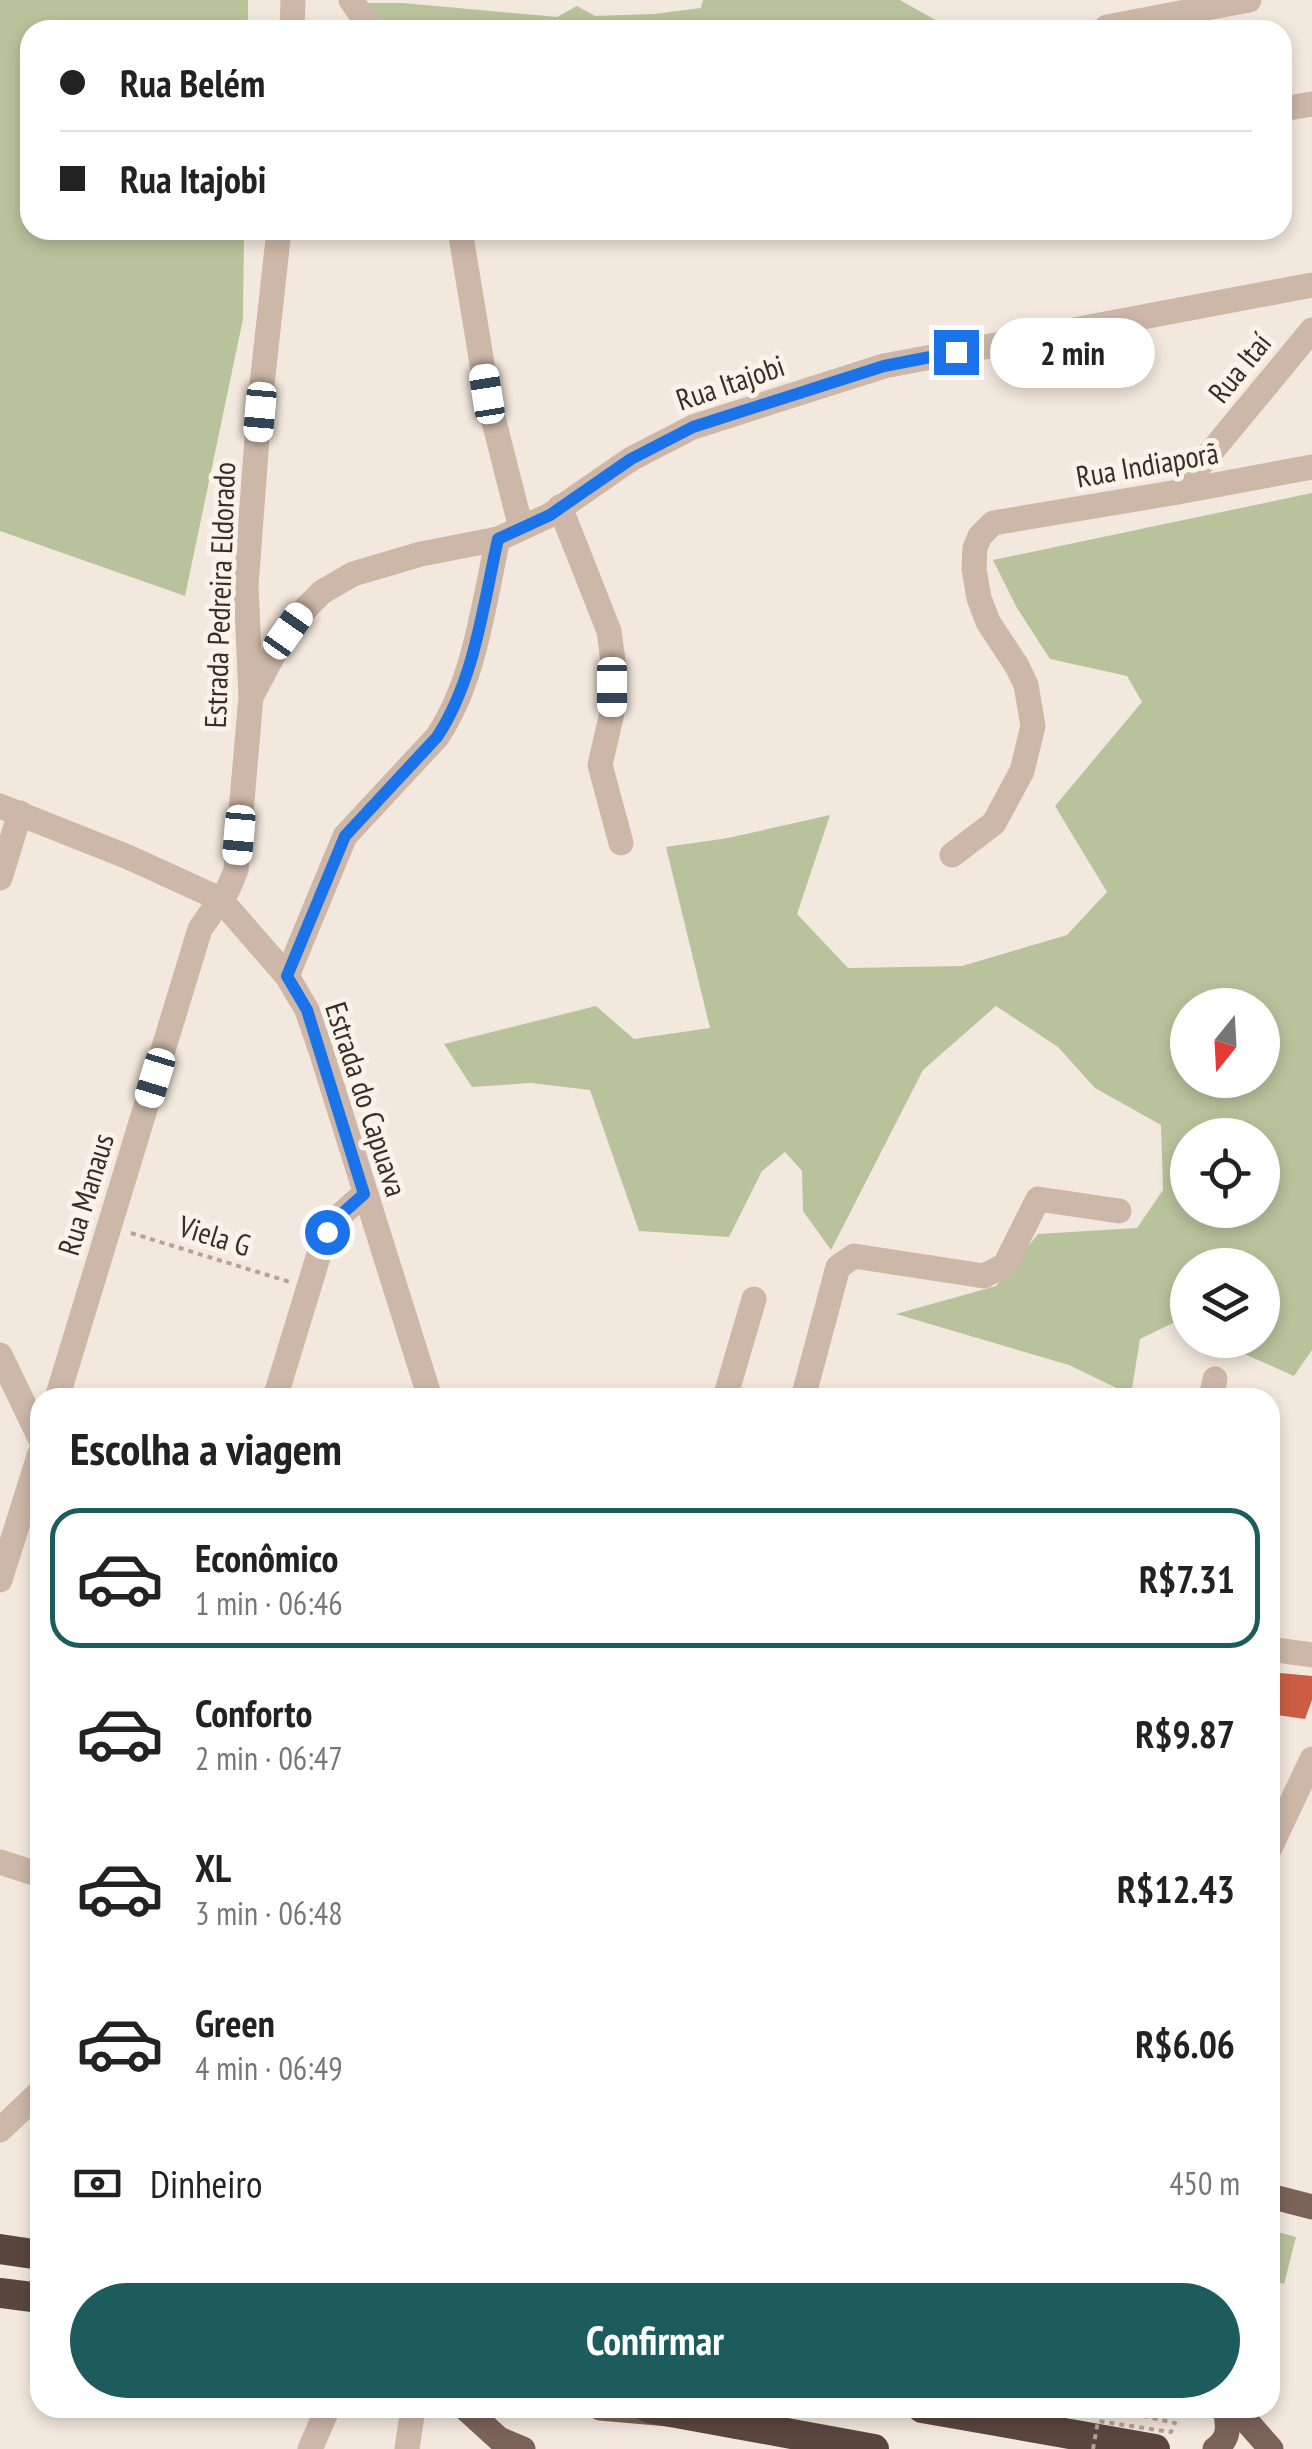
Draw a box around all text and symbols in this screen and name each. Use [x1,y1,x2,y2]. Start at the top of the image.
text: Rua Belém [120,58,265,107]
text: Rua Itajobi [120,154,266,203]
callout: 2 min [991,317,1156,387]
street label: Rua Itaí [1199,323,1279,410]
route end [934,330,979,375]
text: 2 min [1040,332,1105,374]
street label: Rua Itajobi [671,345,789,419]
car [467,362,507,426]
car [242,381,278,443]
street label: Rua Indiaporã [1073,432,1221,496]
street label: Estrada Pedreira Eldorado [195,461,243,729]
car [259,598,317,664]
car [597,657,627,717]
car [221,804,257,866]
north arrow [1170,988,1280,1098]
map controls [1170,988,1280,1358]
street label: Estrada do Capuava [317,997,417,1201]
car [132,1045,178,1111]
button: locate [1170,1118,1280,1228]
street label: Rua Manaus [48,1128,122,1260]
street label: Viela G [173,1205,256,1264]
route start [305,1210,350,1255]
button: layers [1170,1248,1280,1358]
text: Escolha a viagem [70,1419,342,1477]
icon: car [75,1533,165,1623]
text: Econômico [195,1533,339,1582]
text: R$7.31 [1139,1554,1235,1603]
text: 1 min · 06:46 [195,1582,343,1624]
icon: car [75,1688,165,1778]
text: Conforto [195,1688,312,1737]
text: R$9.87 [1135,1709,1235,1758]
text: 2 min · 06:47 [195,1737,343,1779]
icon: car [75,1843,165,1933]
text: XL [195,1843,231,1892]
text: R$12.43 [1117,1864,1235,1913]
text: 3 min · 06:48 [195,1892,343,1934]
icon: car [75,1998,165,2088]
text: Green [195,1998,275,2047]
text: R$6.06 [1135,2019,1235,2068]
text: 4 min · 06:49 [195,2047,343,2089]
icon: cash [70,2156,125,2211]
text: Dinheiro [150,2159,262,2208]
text: 450 m [1169,2162,1240,2204]
button: Confirmar [70,2283,1240,2398]

